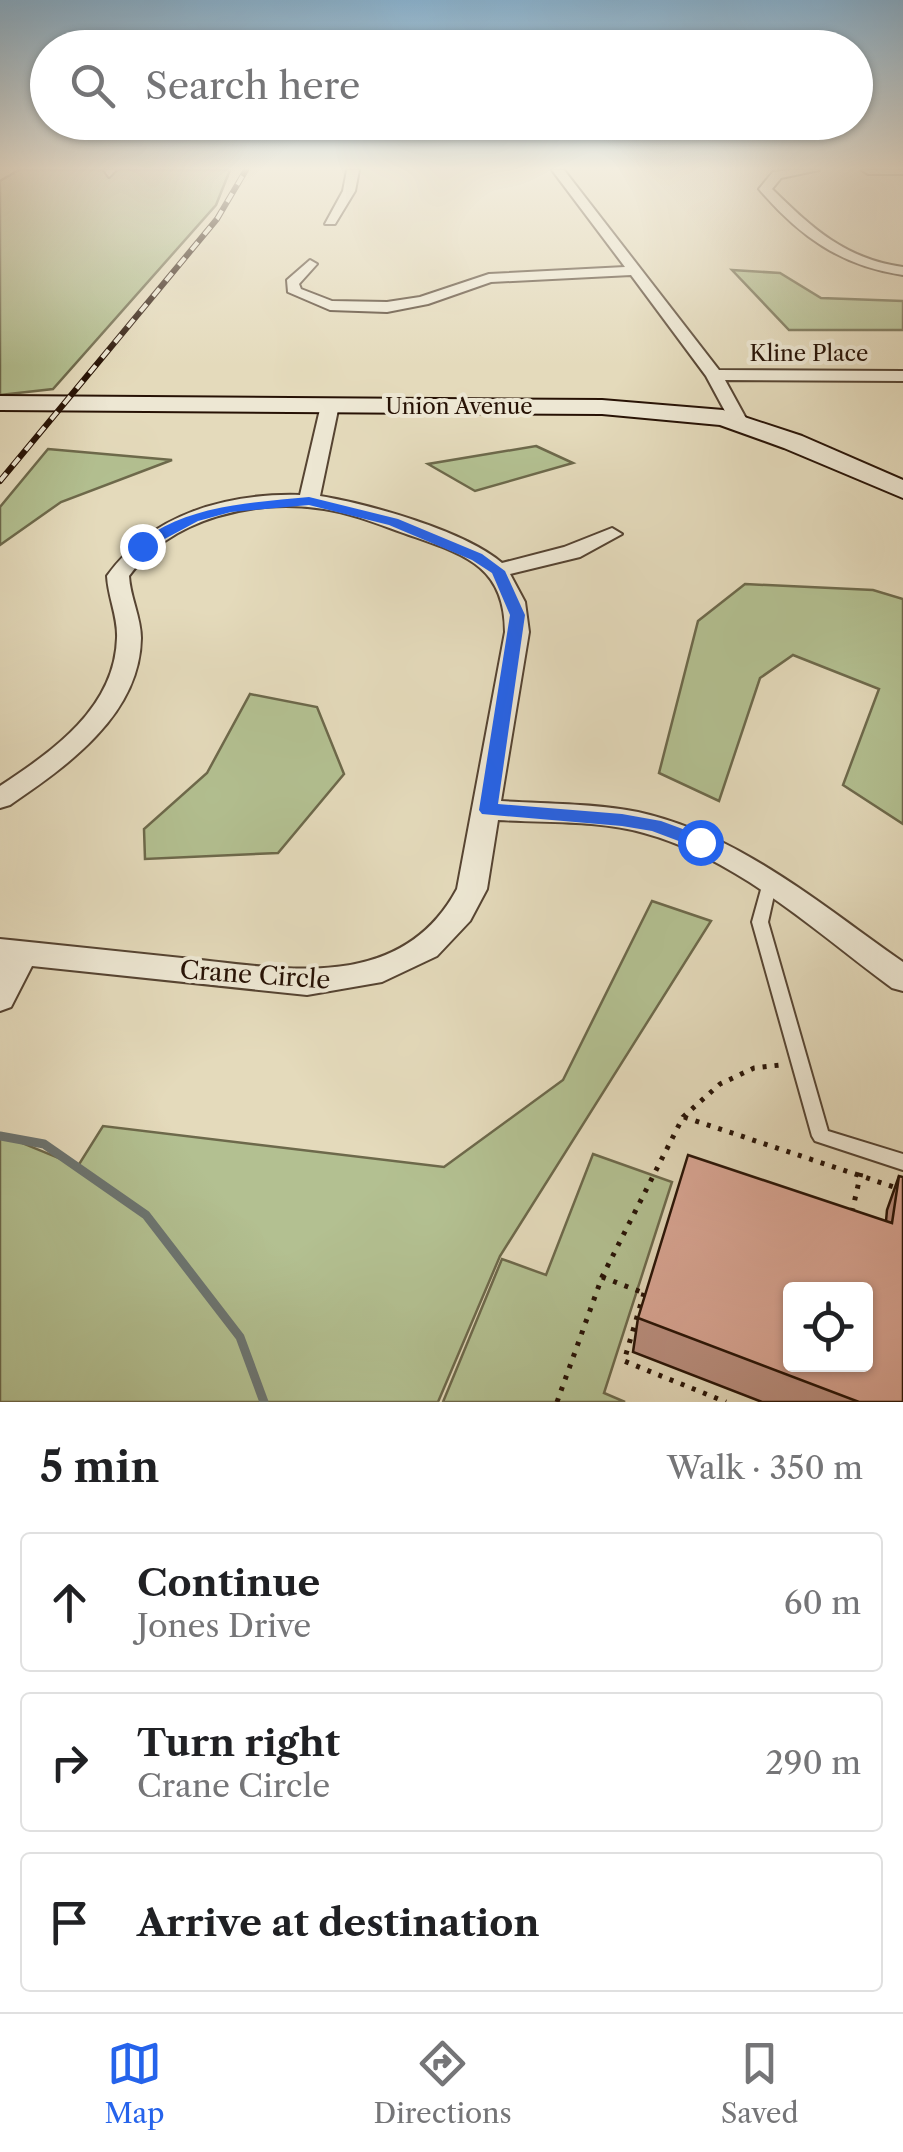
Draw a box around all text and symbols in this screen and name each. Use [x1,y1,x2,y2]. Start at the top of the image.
search box [30,30,873,140]
icon: search [65,58,120,113]
text: Search here [145,62,360,109]
street label: Kline Place [750,340,868,367]
street label: Union Avenue [385,393,533,420]
route end [120,524,166,570]
route start [678,820,724,866]
street label: Crane Circle [179,954,331,996]
map controls [783,1282,873,1372]
button: locate [783,1282,873,1372]
text: 5 min [40,1441,159,1493]
text: Walk · 350 m [667,1448,863,1487]
text: Continue [137,1559,320,1606]
icon: ahead [42,1575,97,1630]
text: 60 m [784,1583,861,1622]
text: Jones Drive [137,1606,311,1645]
text: Turn right [137,1719,340,1766]
icon: right [42,1735,97,1790]
text: 290 m [765,1743,861,1782]
text: Crane Circle [137,1766,330,1805]
icon: arrive [42,1895,97,1950]
text: Arrive at destination [137,1899,540,1946]
tab: Map [104,2036,165,2130]
tab: Directions [373,2036,512,2130]
tab: Saved [721,2036,799,2130]

